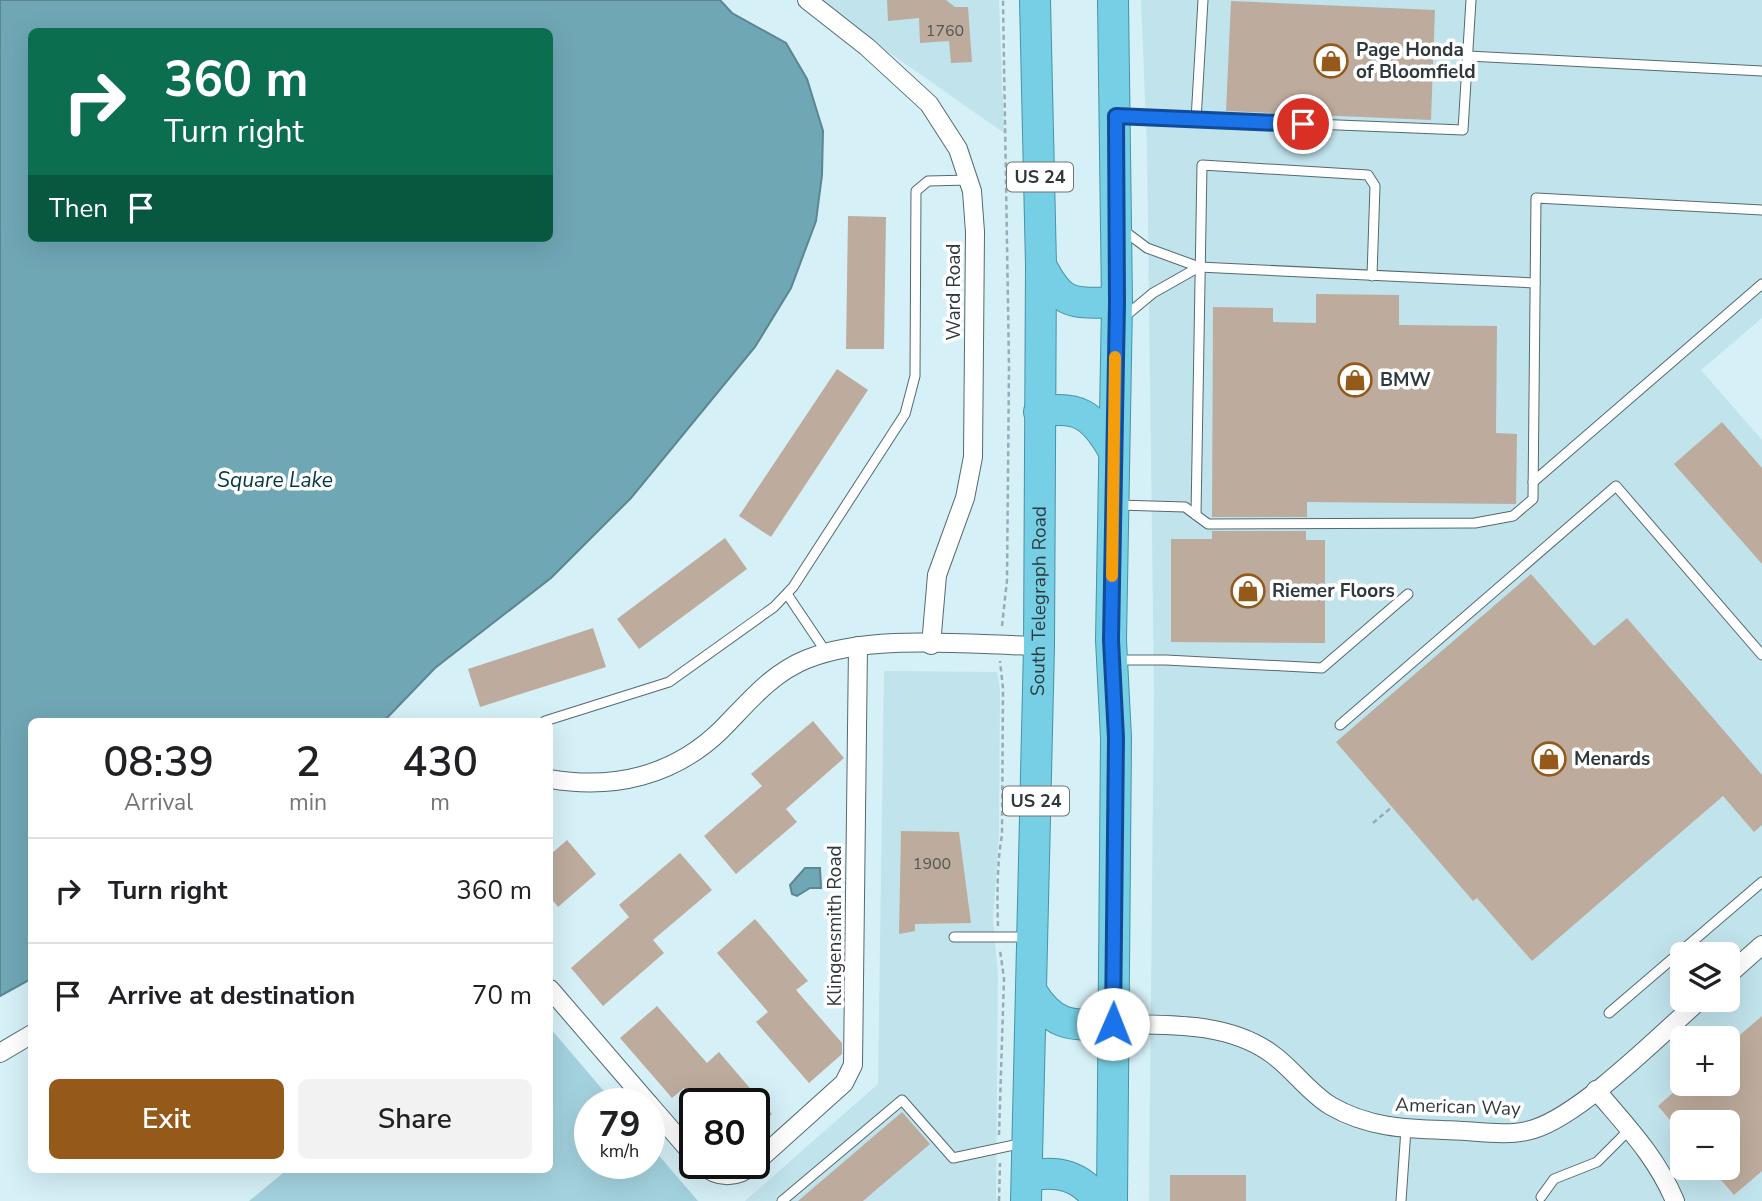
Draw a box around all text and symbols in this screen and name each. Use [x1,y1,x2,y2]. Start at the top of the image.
house number: 1760 [926,20,964,42]
place label: Page Honda of Bloomfield [1356,37,1476,85]
shop icon: Page Honda of Bloomfield [1312,42,1350,80]
text: 360 m [164,46,308,113]
icon: right [49,56,140,147]
pin [1273,94,1333,154]
icon: arrive [1284,105,1322,143]
text: Turn right [164,110,304,153]
road number: US 24 [1007,162,1073,192]
icon: arrive [122,189,160,227]
text: Then [49,191,108,226]
street label: Ward Road [941,244,967,340]
shop icon: BMW [1336,361,1374,399]
place label: BMW [1380,367,1431,393]
water label: Square Lake [217,466,333,494]
street label: South Telegraph Road [1025,506,1053,696]
shop icon: Riemer Floors [1229,572,1267,610]
place label: Riemer Floors [1272,578,1395,604]
text: 08:39 [103,734,214,791]
text: 2 [295,734,321,791]
text: 430 [402,734,478,791]
shop icon: Menards [1530,740,1568,778]
place label: Menards [1574,746,1650,772]
road number: US 24 [1003,786,1069,816]
text: Arrival [124,787,193,818]
text: min [289,787,327,818]
text: m [430,787,450,818]
street label: Klingensmith Road [822,845,848,1007]
house number: 1900 [913,853,951,875]
icon: right [49,872,87,910]
text: Turn right [108,873,227,908]
text: 360 m [456,873,532,908]
map controls [1670,942,1740,1180]
button: layers [1670,942,1740,1012]
icon: arrive [49,977,87,1015]
text: Arrive at destination [108,978,355,1013]
text: 70 m [472,978,532,1013]
position arrow [1076,987,1150,1061]
button: + [1670,1026,1740,1096]
button: Exit [49,1079,284,1159]
button: Share [298,1079,532,1159]
speed limit sign: 80 [679,1088,770,1179]
street label: American Way [1395,1092,1521,1122]
text: 79 [598,1101,641,1148]
button: − [1670,1110,1740,1180]
text: km/h [600,1139,639,1163]

